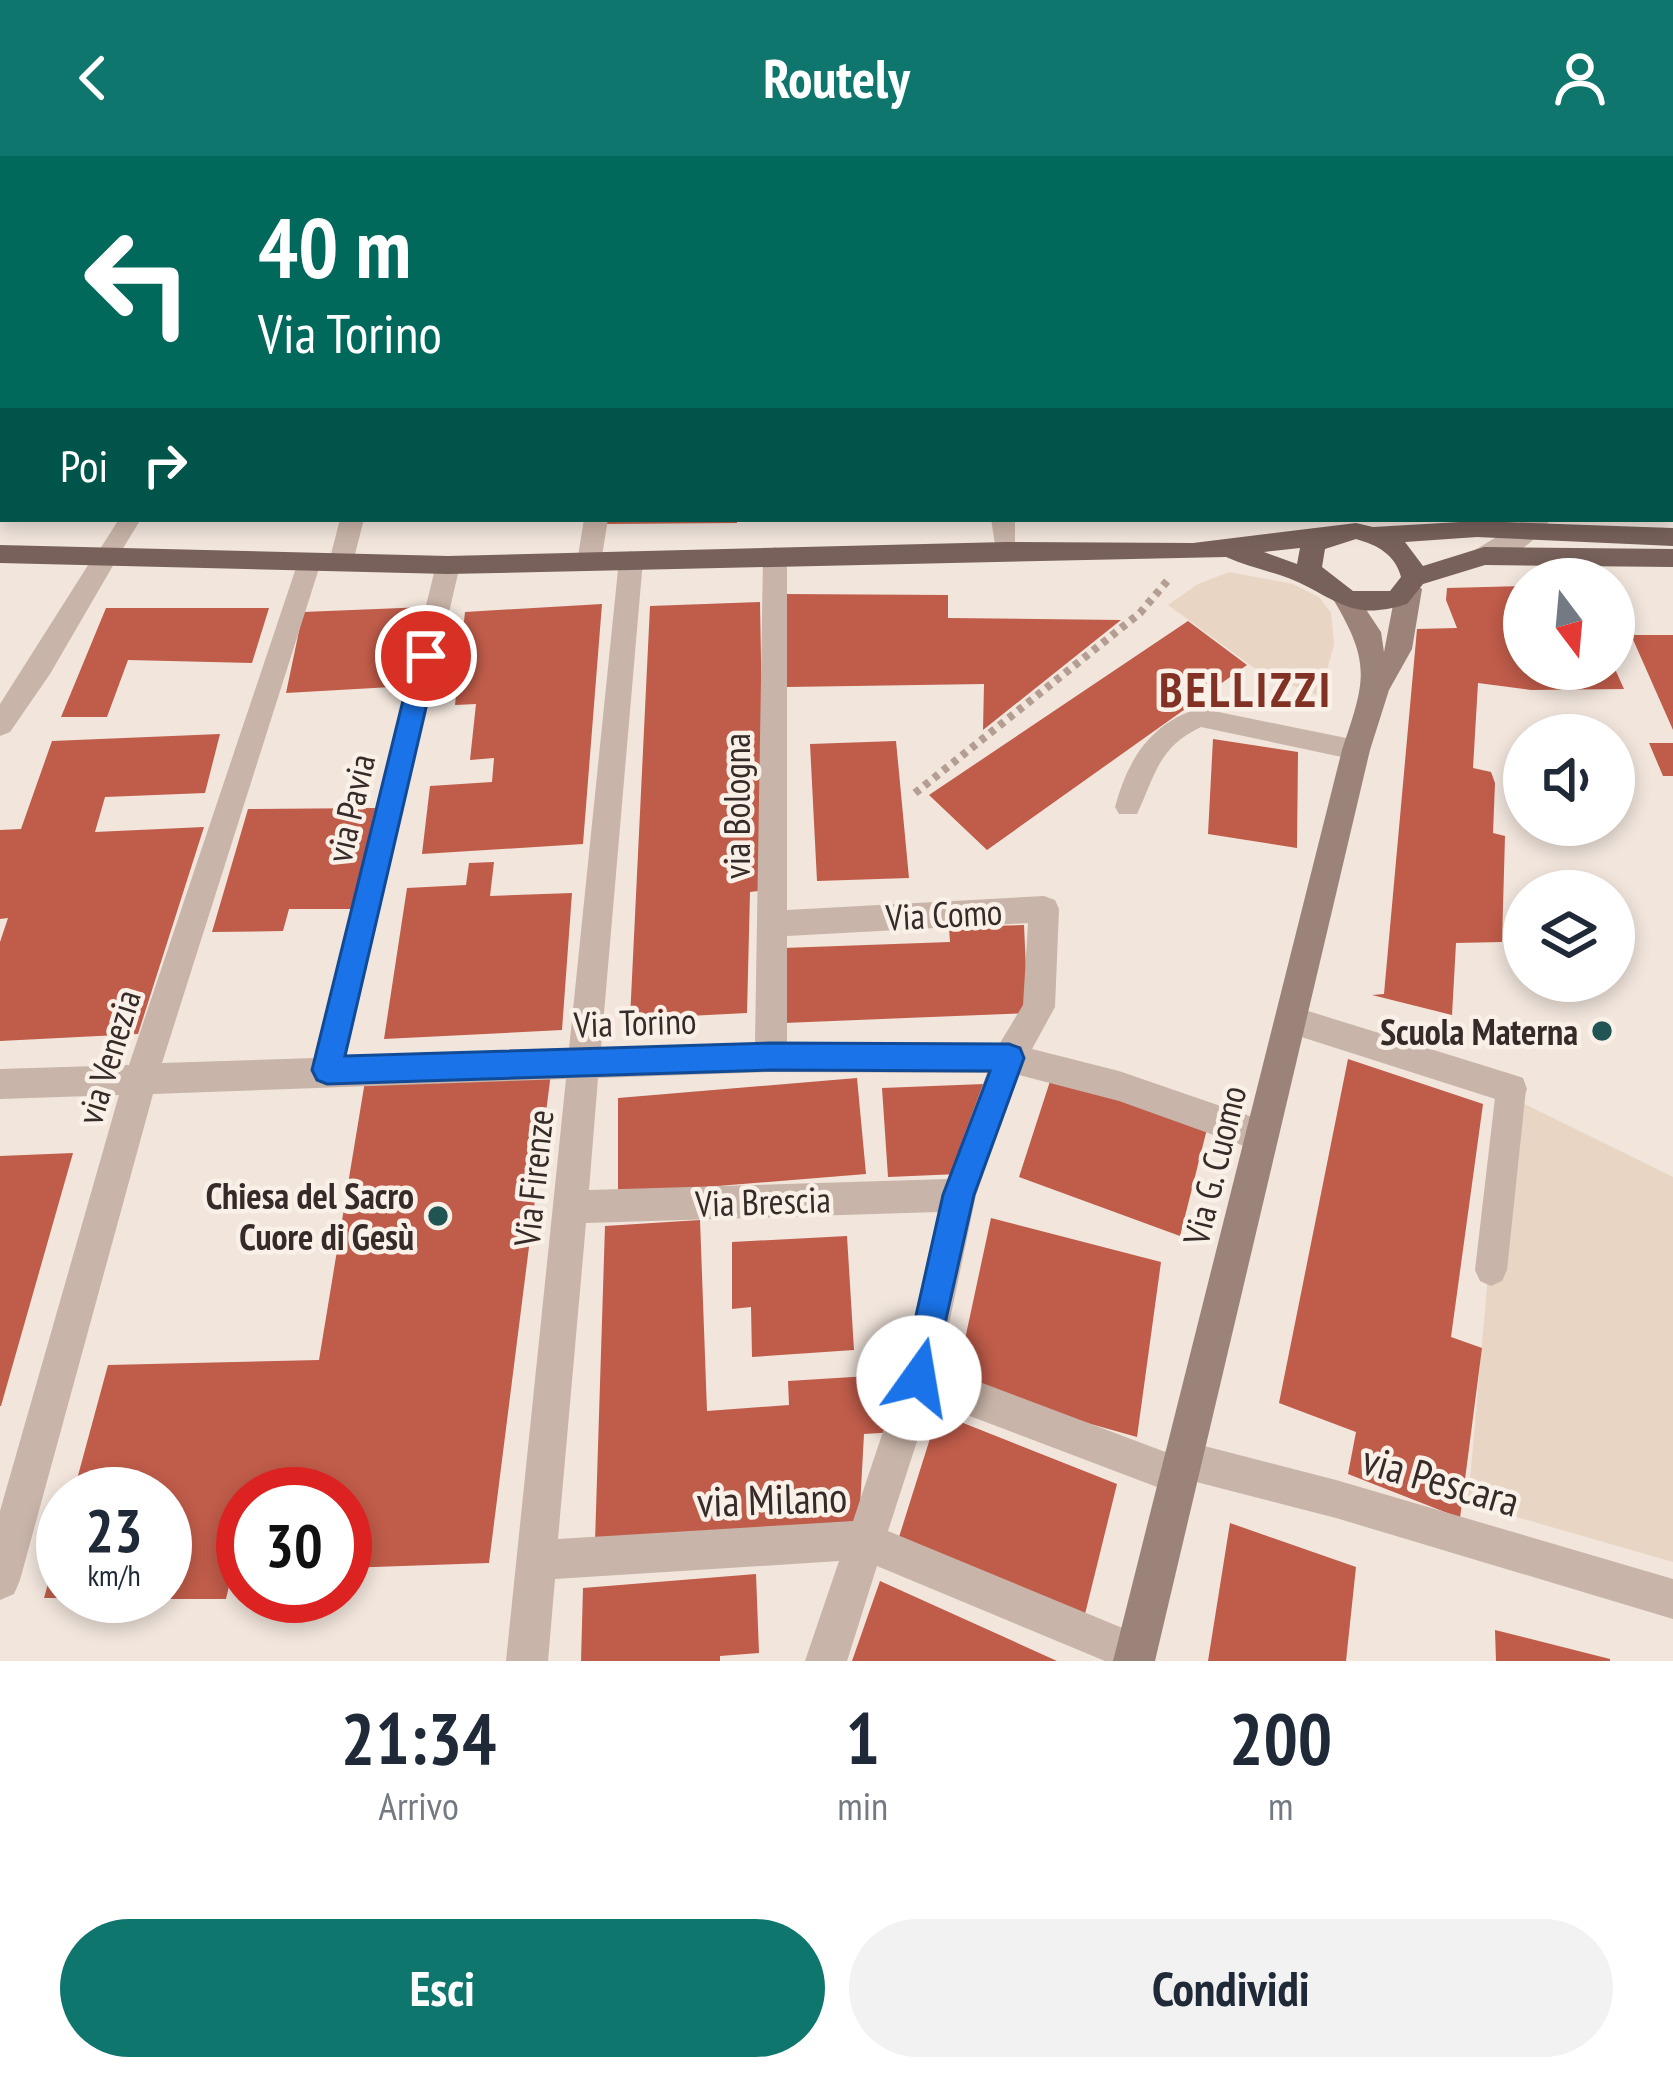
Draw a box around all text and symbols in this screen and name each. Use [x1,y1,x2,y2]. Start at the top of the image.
text: Routely [763,43,910,113]
icon: back [60,45,126,111]
icon: person [1547,45,1613,111]
text: 40 m [258,192,411,301]
icon: left [60,204,216,360]
text: Via Torino [258,298,442,368]
icon: right [132,432,198,498]
text: Poi [60,436,108,494]
north arrow [1503,558,1635,690]
map controls [1503,558,1635,1002]
pin [375,605,477,707]
icon: arrive [393,623,459,689]
district label: BELLIZZI [1159,658,1333,720]
button: sound [1503,714,1635,846]
street label: via Bologna [713,733,760,879]
street label: via Pavia [315,749,385,867]
button: layers [1503,870,1635,1002]
street label: Via Como [884,887,1003,941]
street label: via Venezia [65,984,151,1130]
street label: Via Torino [572,996,697,1048]
place label: Scuola Materna [1380,1008,1578,1055]
marker: Scuola Materna [1589,1018,1615,1044]
street label: Via G. Cuomo [1171,1081,1256,1250]
street label: Via Firenze [502,1107,564,1250]
place label: Chiesa del Sacro Cuore di Gesù [206,1172,414,1260]
street label: Via Brescia [694,1175,831,1227]
marker: Chiesa del Sacro Cuore di Gesù [425,1203,451,1229]
position arrow [856,1315,982,1441]
street label: via Pescara [1356,1431,1526,1529]
speed limit sign: 30 [216,1467,372,1623]
street label: via Milano [696,1469,848,1529]
text: 23 [85,1491,143,1569]
text: km/h [87,1555,141,1594]
text: 21:34 [341,1691,497,1784]
text: 1 [846,1691,880,1784]
text: 200 [1229,1691,1332,1784]
text: Arrivo [378,1780,459,1831]
text: min [837,1780,888,1831]
text: m [1268,1780,1293,1831]
button: Esci [60,1919,825,2057]
button: Condividi [849,1919,1613,2057]

